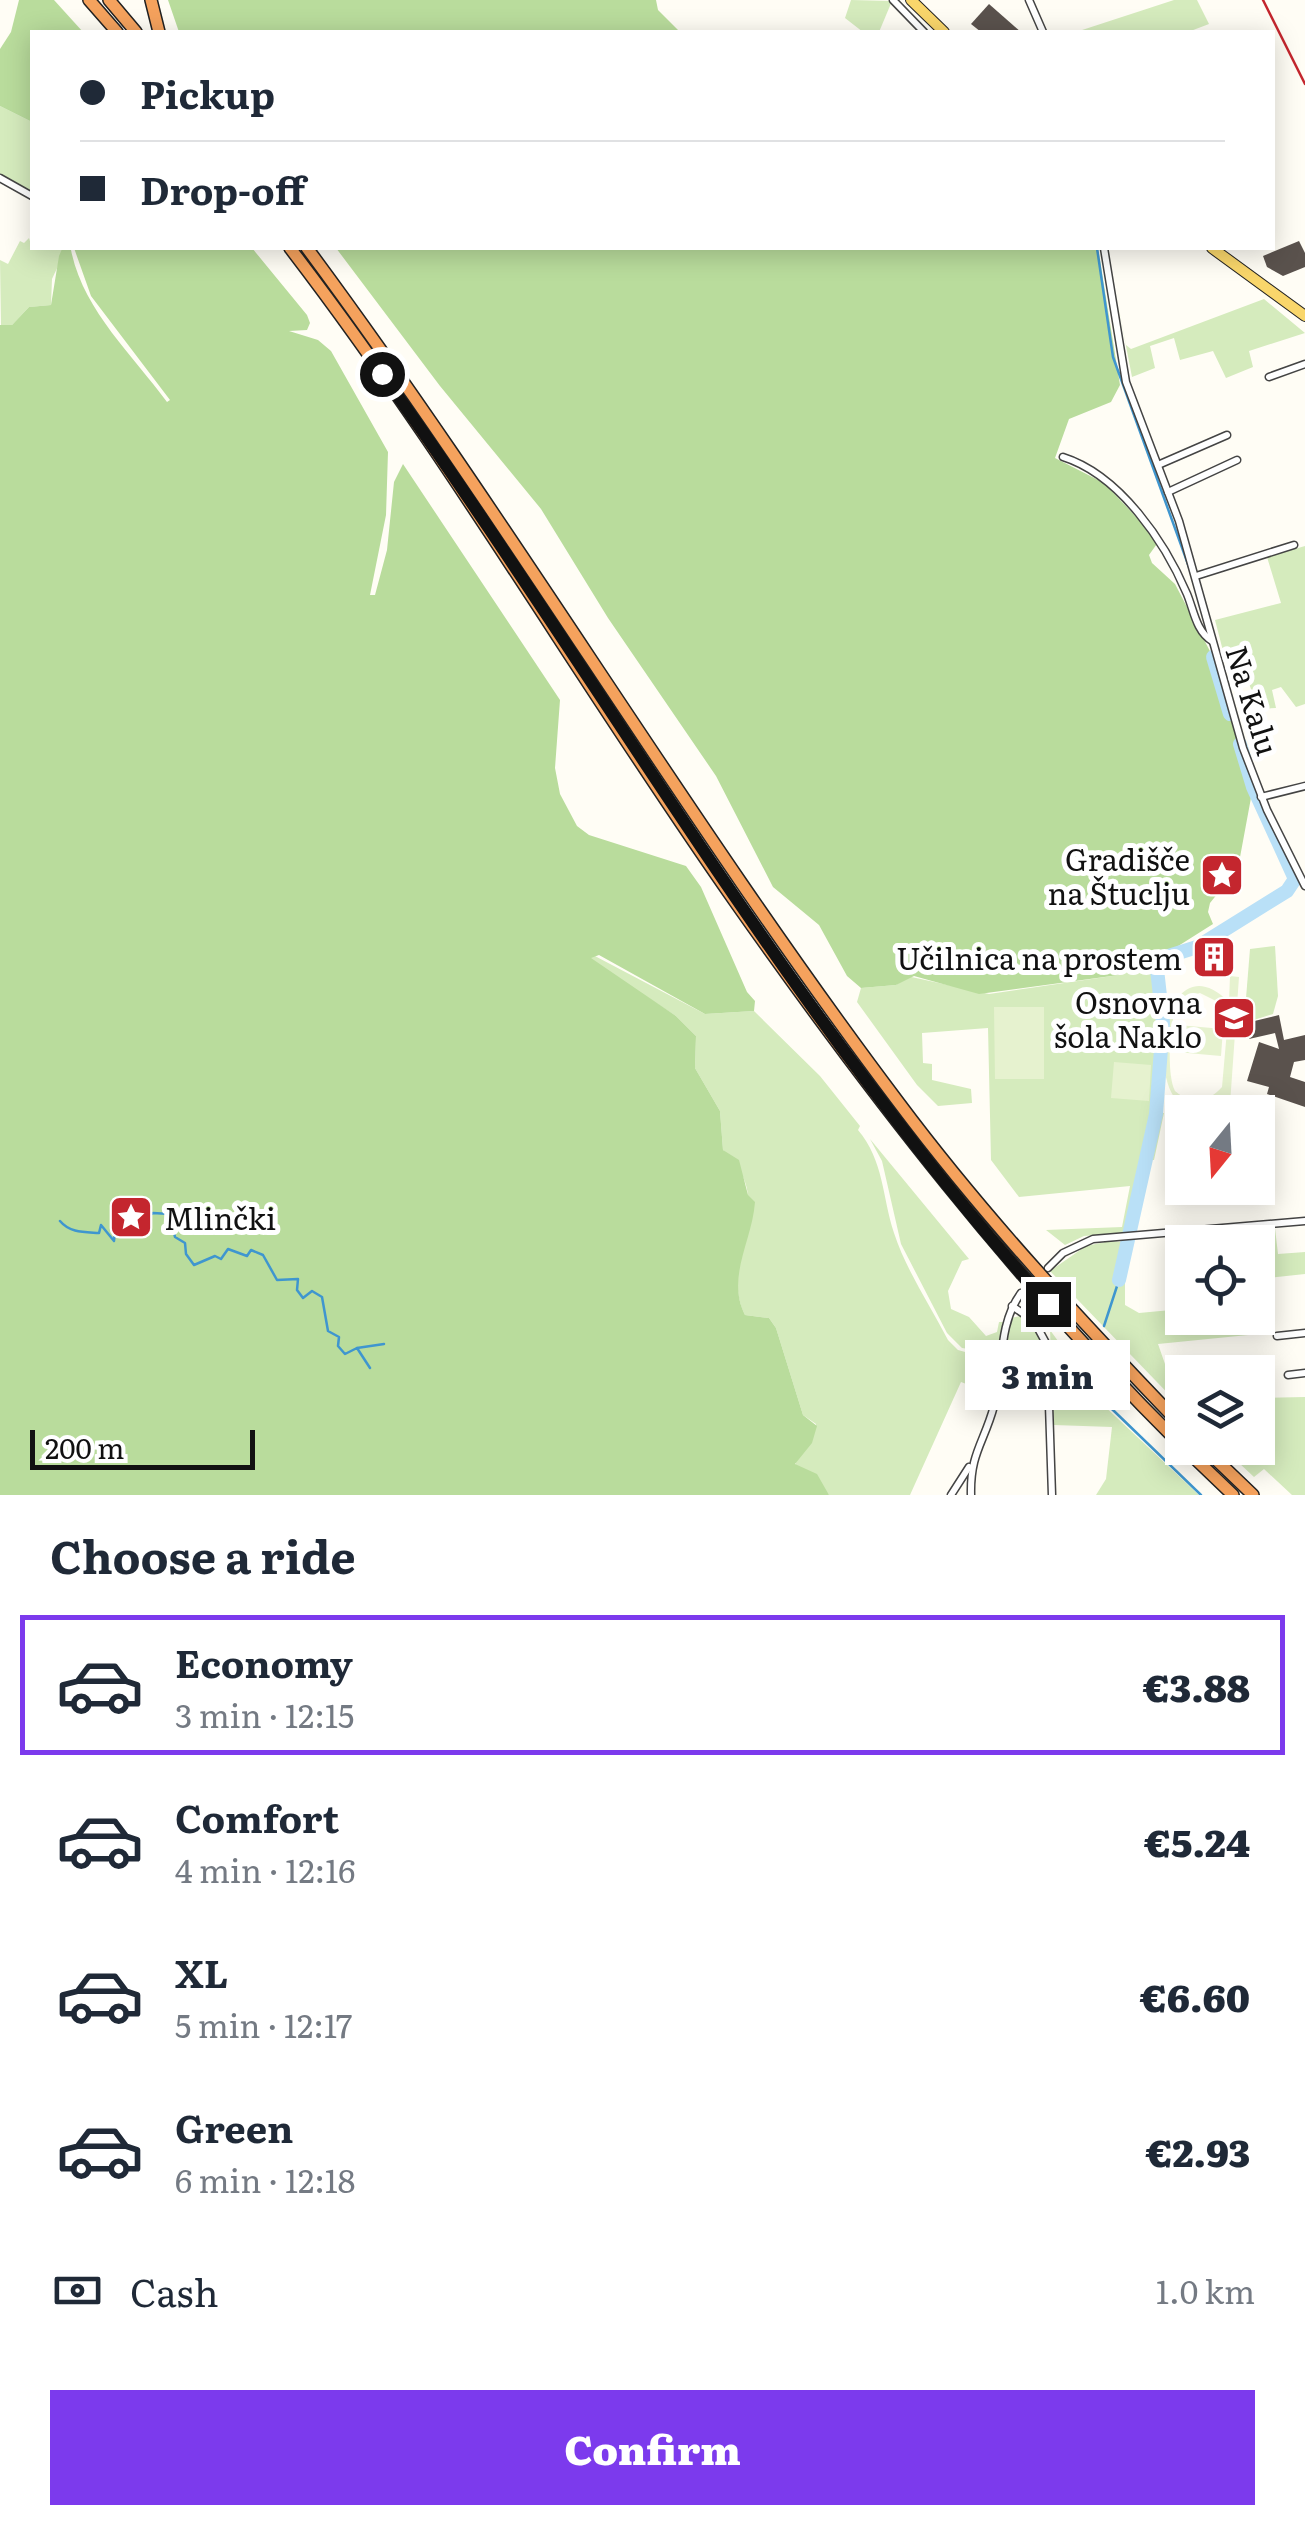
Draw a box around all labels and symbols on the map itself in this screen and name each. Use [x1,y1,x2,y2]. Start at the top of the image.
route start [360,352,405,397]
street label: Na Kalu [1216,640,1292,760]
place label: Gradišče na Štuclju [1048,836,1190,914]
place icon: Gradišče na Štuclju [1199,852,1245,898]
building icon: Učilnica na prostem [1191,934,1237,980]
place label: Učilnica na prostem [896,935,1182,979]
place label: Osnovna šola Naklo [1054,979,1203,1057]
school or university icon: Osnovna šola Naklo [1211,995,1257,1041]
north arrow [1165,1095,1275,1205]
place icon: Mlinčki [108,1194,154,1240]
place label: Mlinčki [164,1195,276,1239]
route end [1026,1282,1071,1327]
callout: 3 min [966,1339,1130,1409]
scale bar [30,1425,255,1470]

